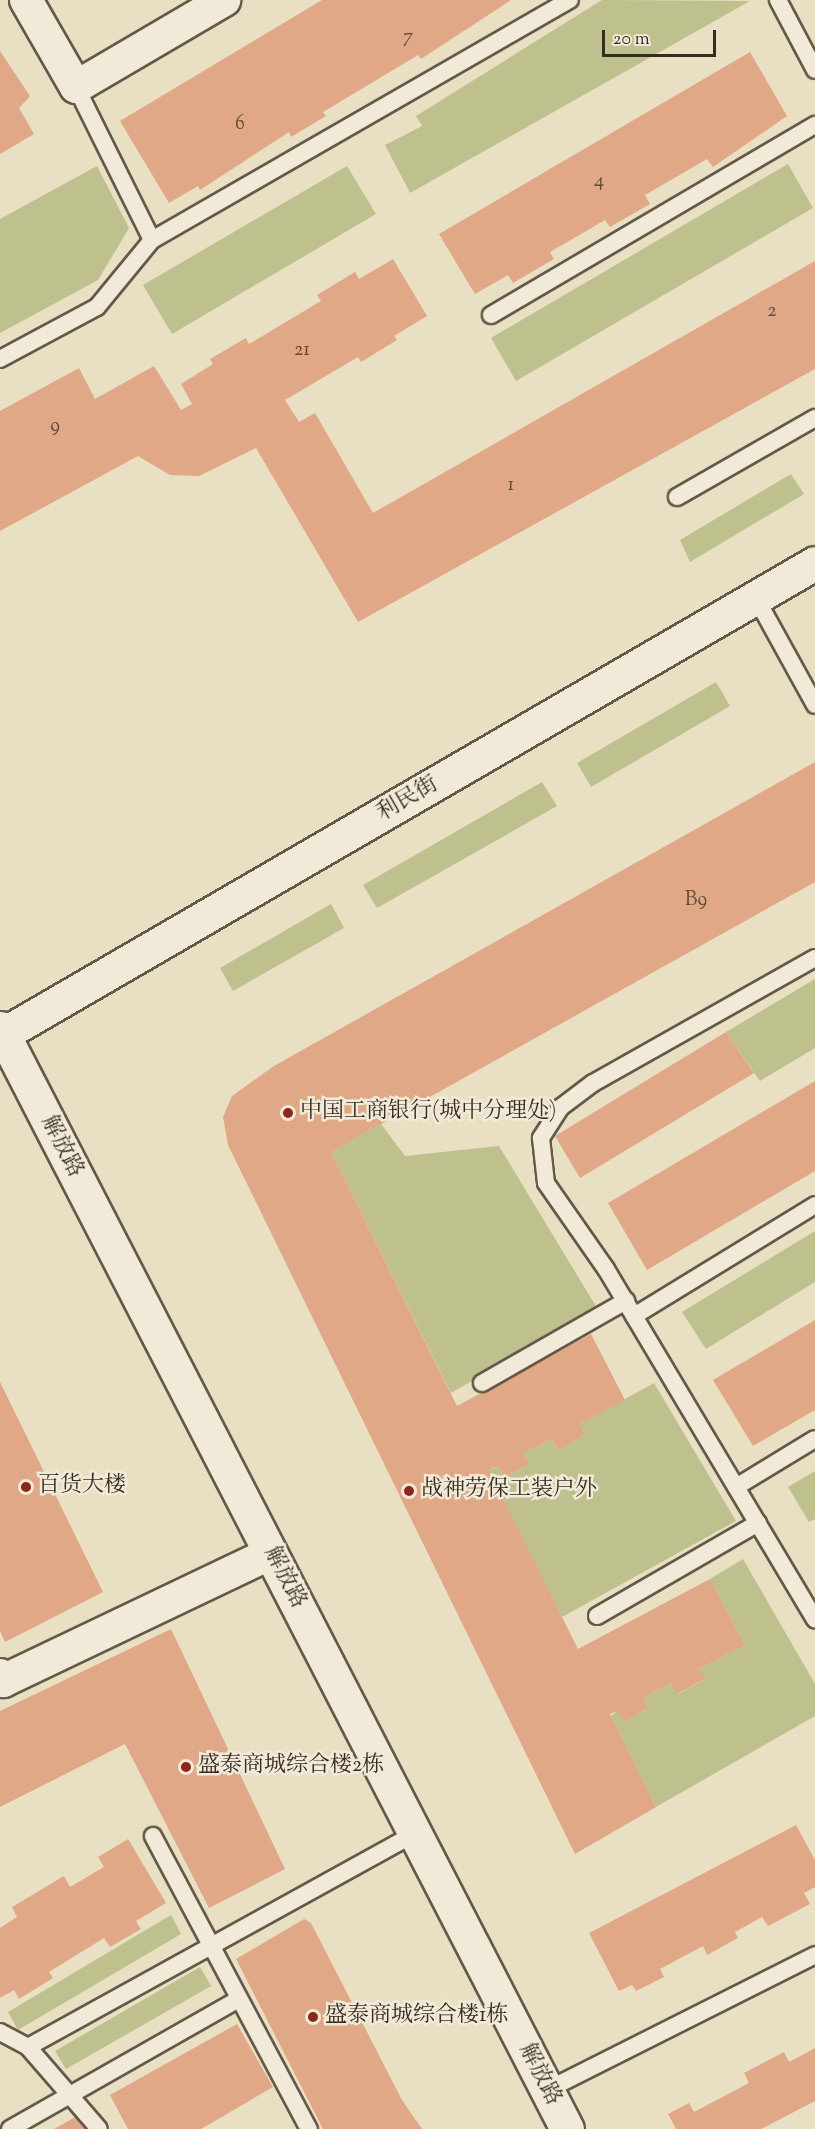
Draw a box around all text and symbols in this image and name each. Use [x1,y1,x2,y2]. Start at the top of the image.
scale bar [605,18,719,56]
house number: 7 [403,25,413,49]
text: 20 m [613,27,650,53]
house number: 6 [235,112,245,136]
house number: 4 [594,169,604,193]
house number: 2 [767,299,777,323]
house number: 21 [294,338,310,362]
house number: 9 [50,414,60,438]
house number: 1 [508,473,514,497]
street label: 利民街 [373,772,443,828]
house number: B9 [685,888,707,912]
place label: 中国工商银行(城中分理处) [300,1100,556,1126]
marker: 中国工商银行(城中分理处) [281,1106,295,1120]
street label: 解放路 [34,1112,88,1182]
place label: 百货大楼 [38,1474,126,1500]
place label: 战神劳保工装户外 [421,1478,597,1504]
marker: 百货大楼 [19,1480,33,1494]
marker: 战神劳保工装户外 [402,1484,416,1498]
street label: 解放路 [257,1543,311,1613]
place label: 盛泰商城综合楼2栋 [198,1754,384,1780]
marker: 盛泰商城综合楼2栋 [179,1760,193,1774]
place label: 盛泰商城综合楼1栋 [325,2004,508,2030]
marker: 盛泰商城综合楼1栋 [306,2010,320,2024]
street label: 解放路 [512,2040,566,2110]

